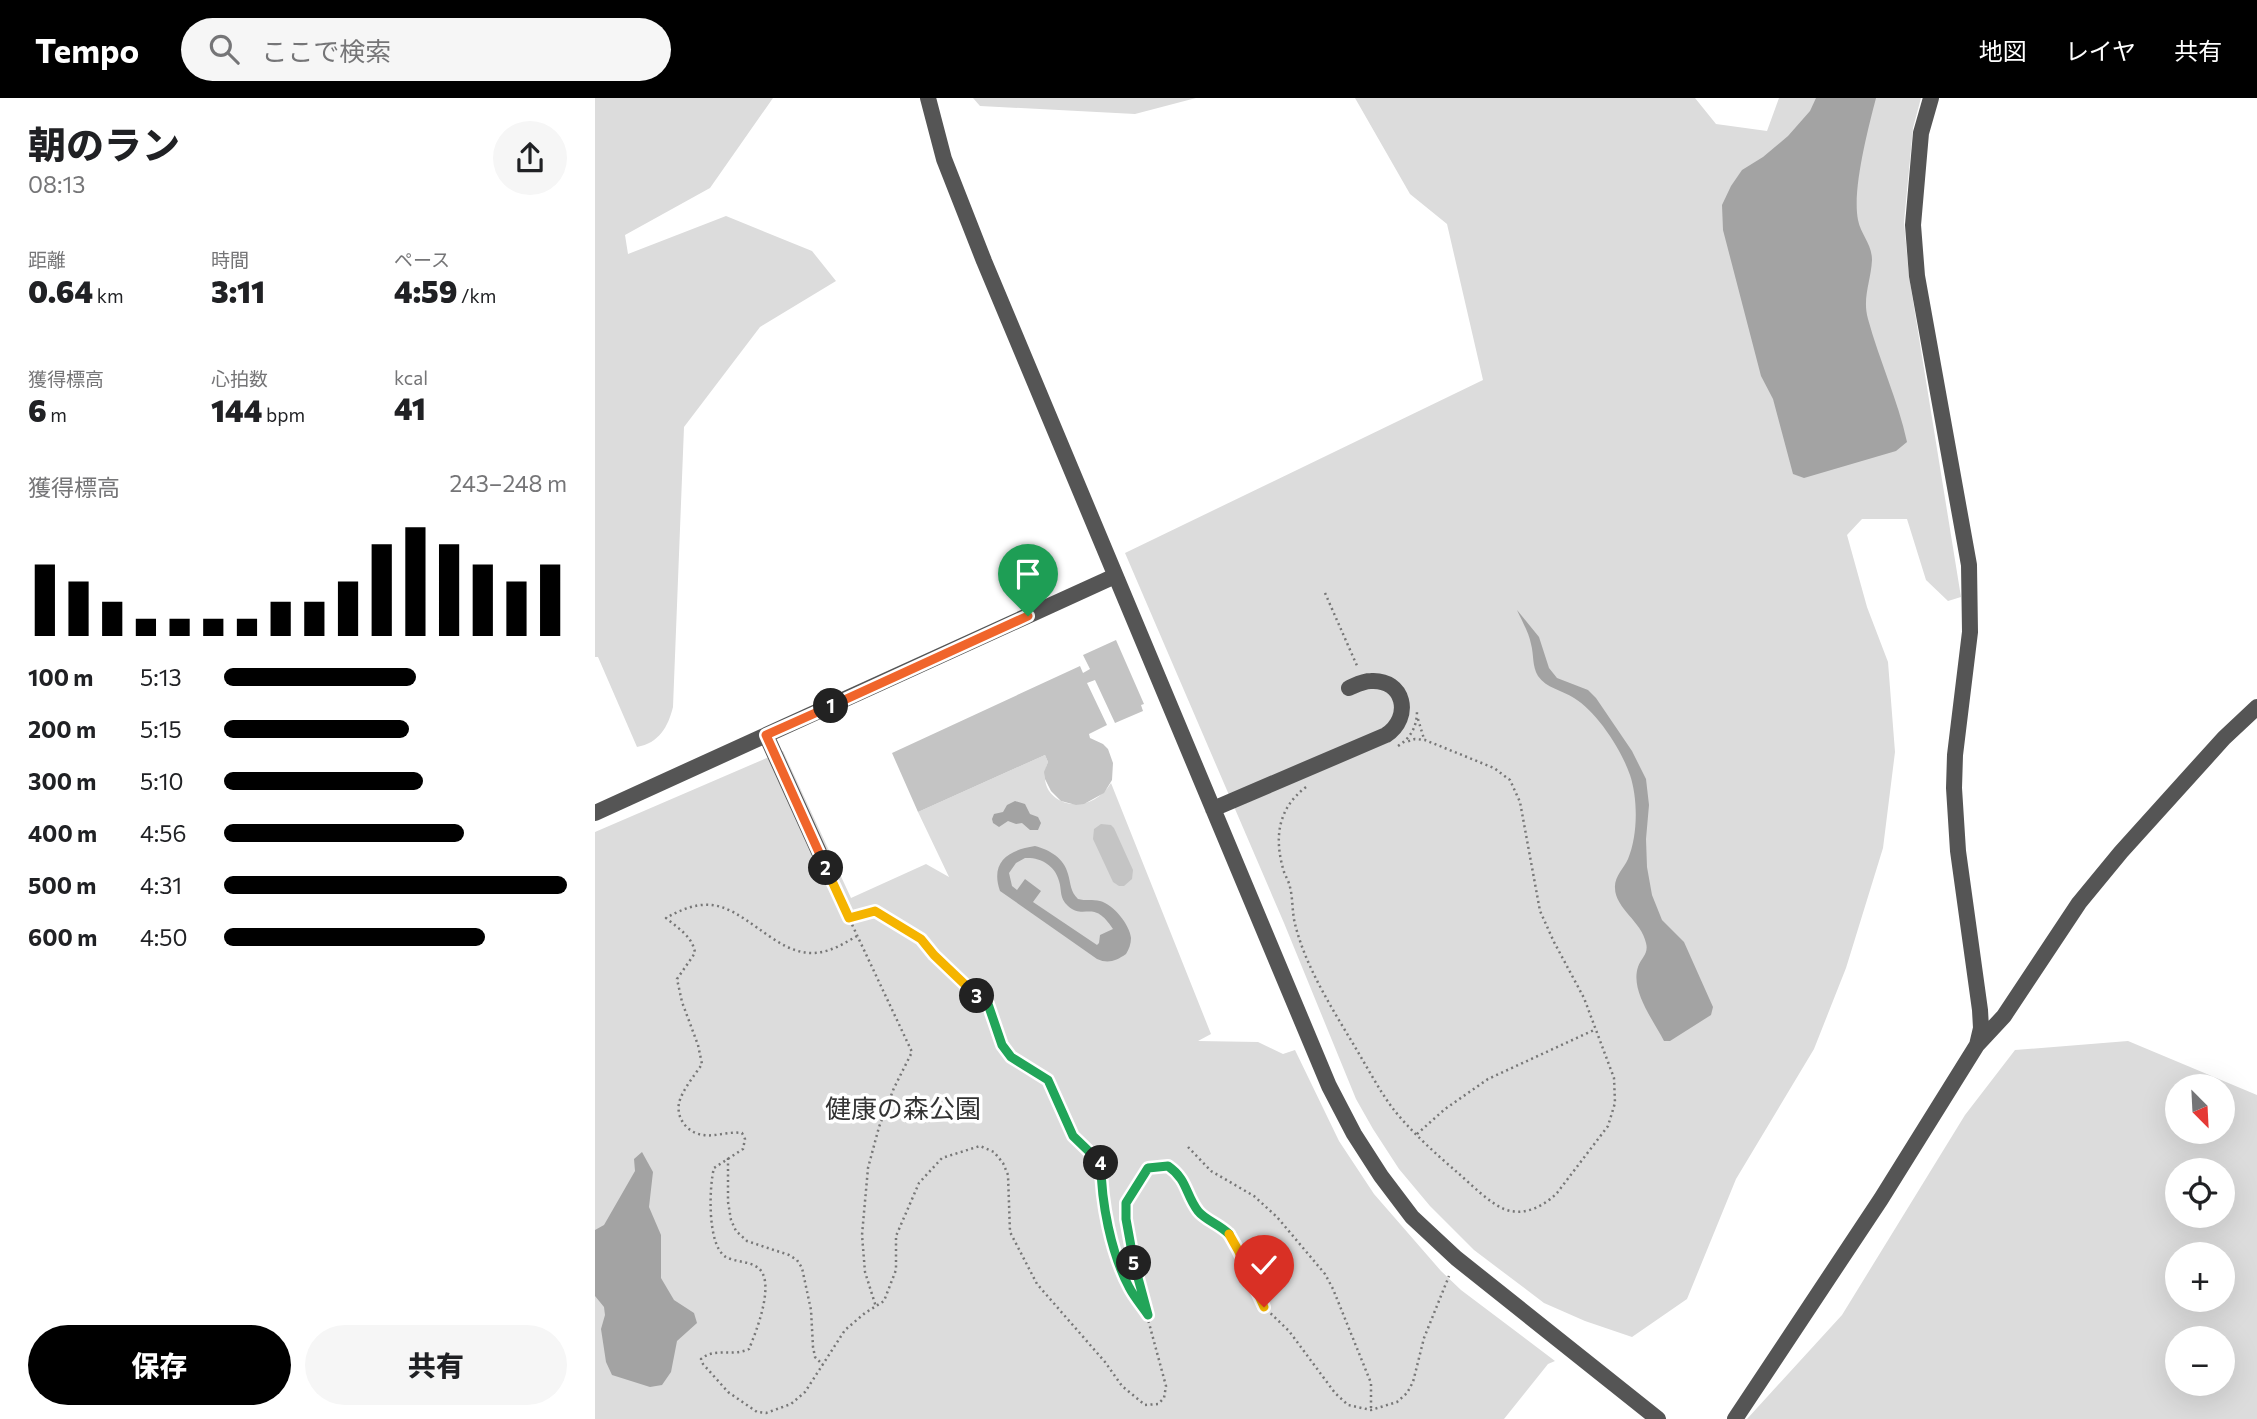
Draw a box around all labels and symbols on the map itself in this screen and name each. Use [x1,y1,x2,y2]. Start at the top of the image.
pin [998,544,1058,616]
pin: 1 [813,688,849,724]
pin: 2 [809,850,843,886]
pin: 3 [959,978,995,1014]
north arrow [2165,1074,2235,1144]
park label: 健康の森公園 [825,1092,981,1123]
pin: 4 [1084,1146,1119,1180]
pin [1234,1235,1294,1307]
pin: 5 [1117,1246,1151,1280]

